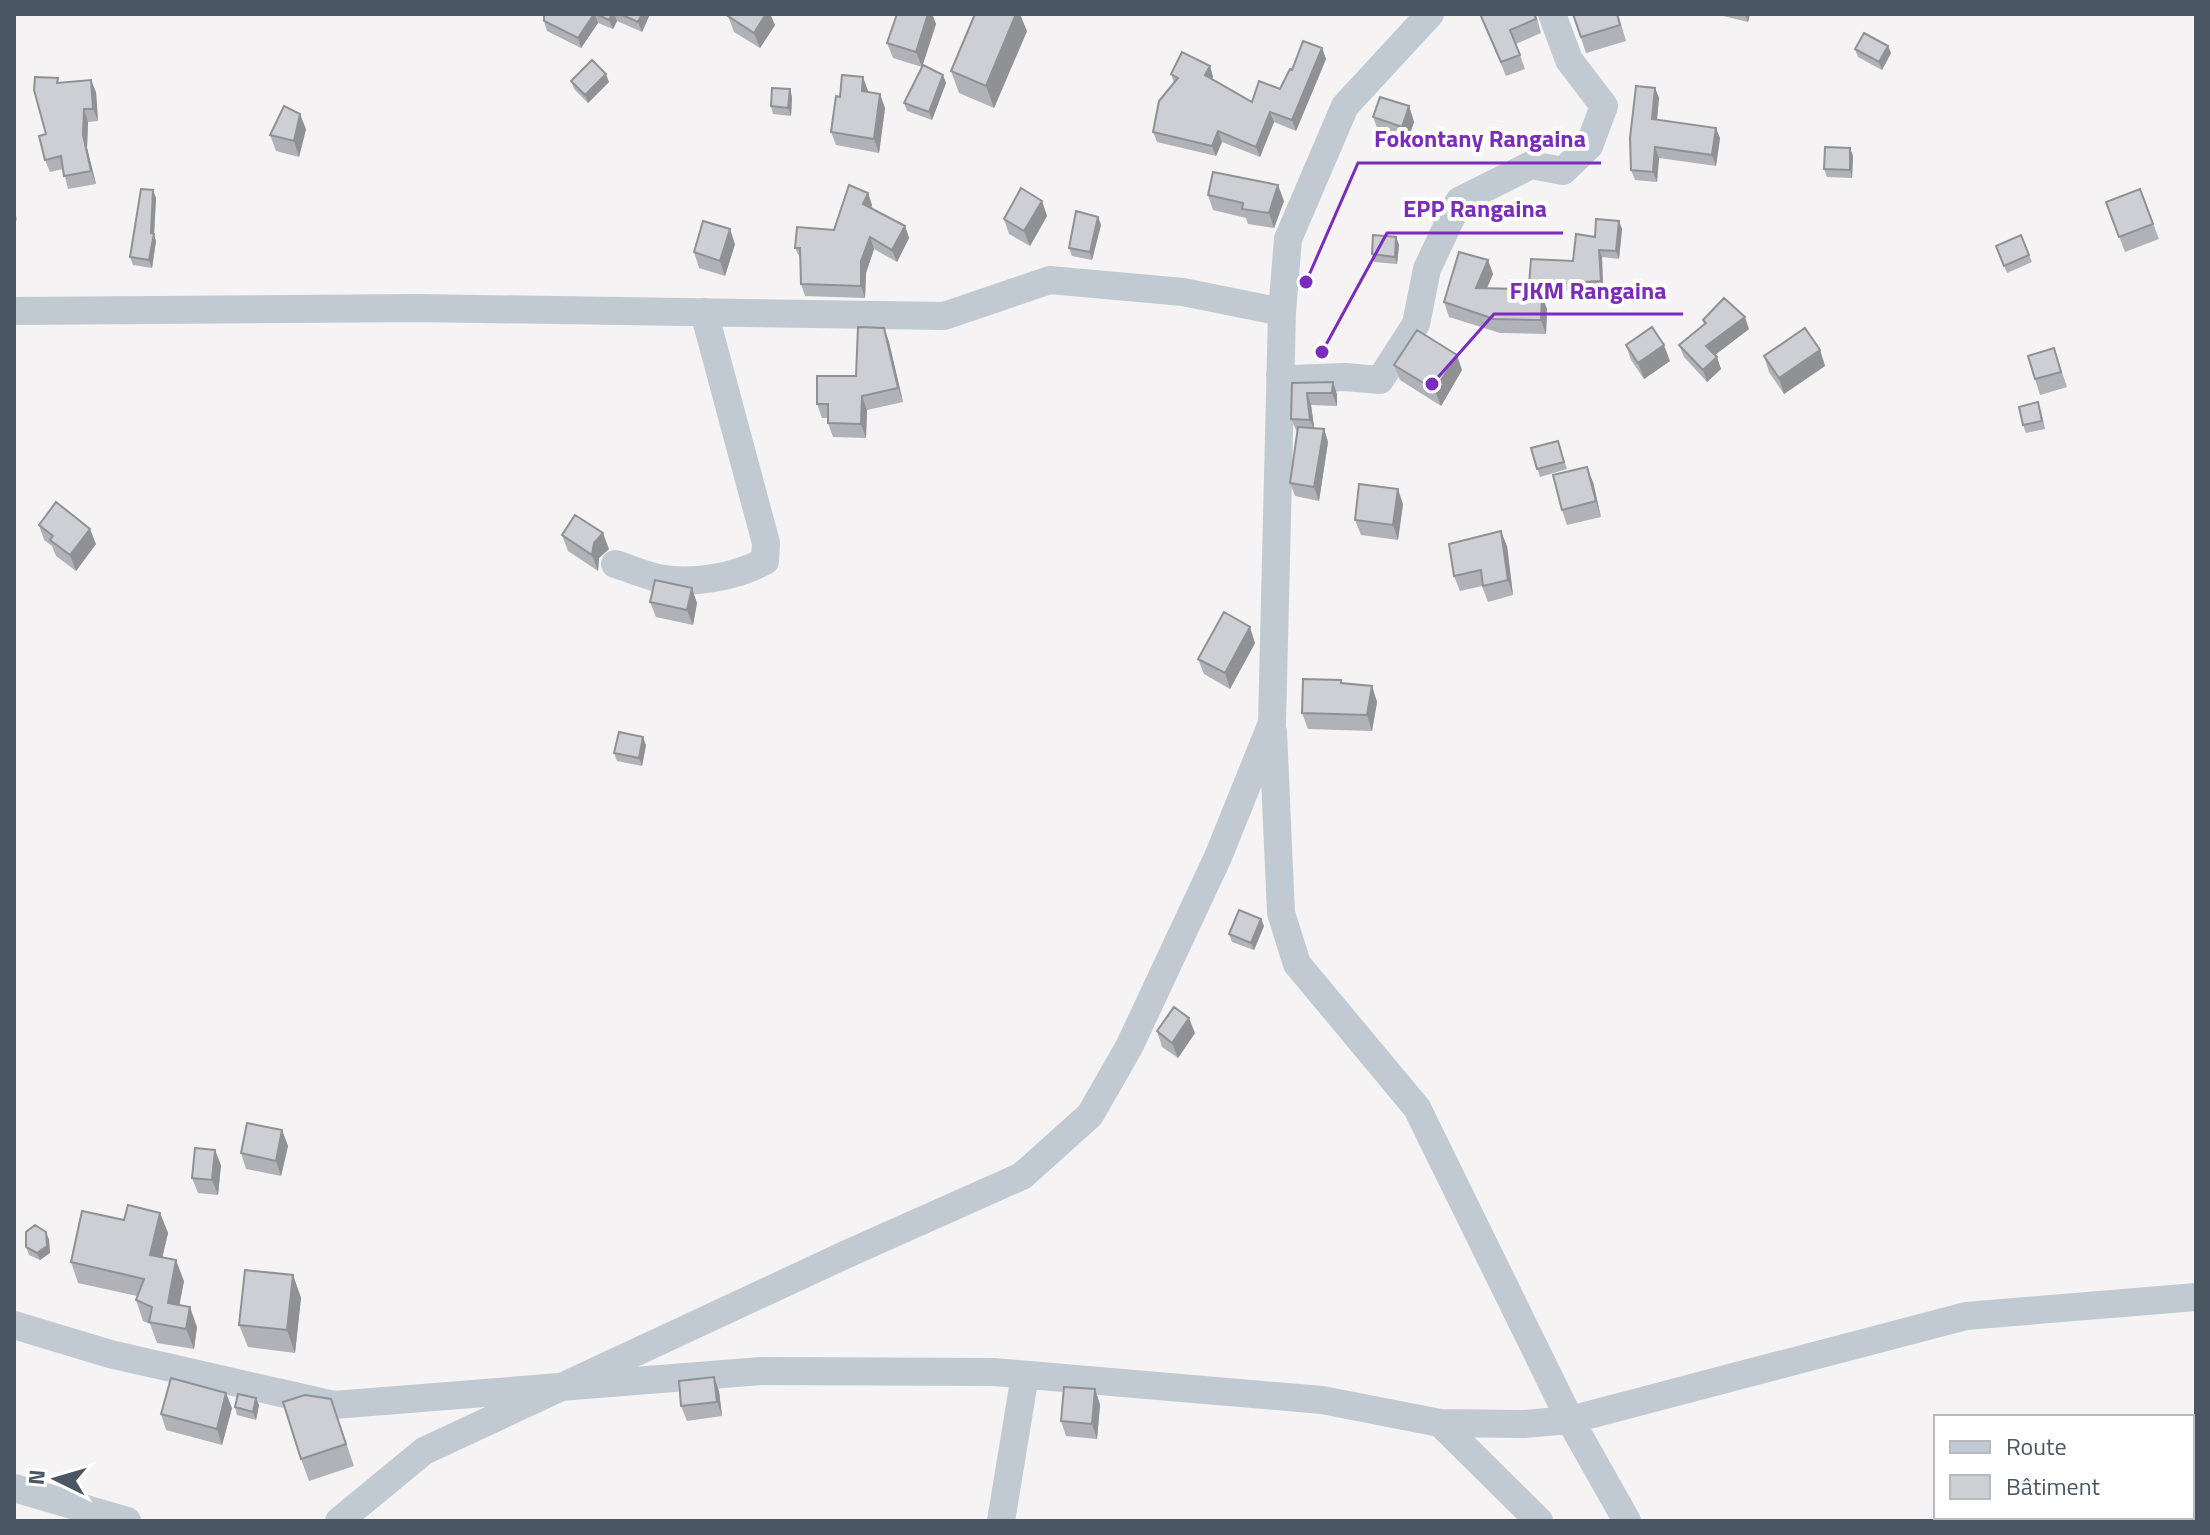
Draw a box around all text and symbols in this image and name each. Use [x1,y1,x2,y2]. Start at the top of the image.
callout: Fokontany Rangaina [1358,115,1601,163]
text: Fokontany Rangaina [1374,120,1586,156]
callout: EPP Rangaina [1387,185,1563,233]
text: EPP Rangaina [1403,190,1547,226]
callout: FJKM Rangaina [1494,266,1683,314]
text: FJKM Rangaina [1509,272,1667,308]
legend [1934,1415,2194,1519]
text: Route [2006,1428,2067,1464]
north arrow [16,1439,96,1519]
text: N [18,1468,54,1486]
text: Bâtiment [2006,1468,2100,1504]

